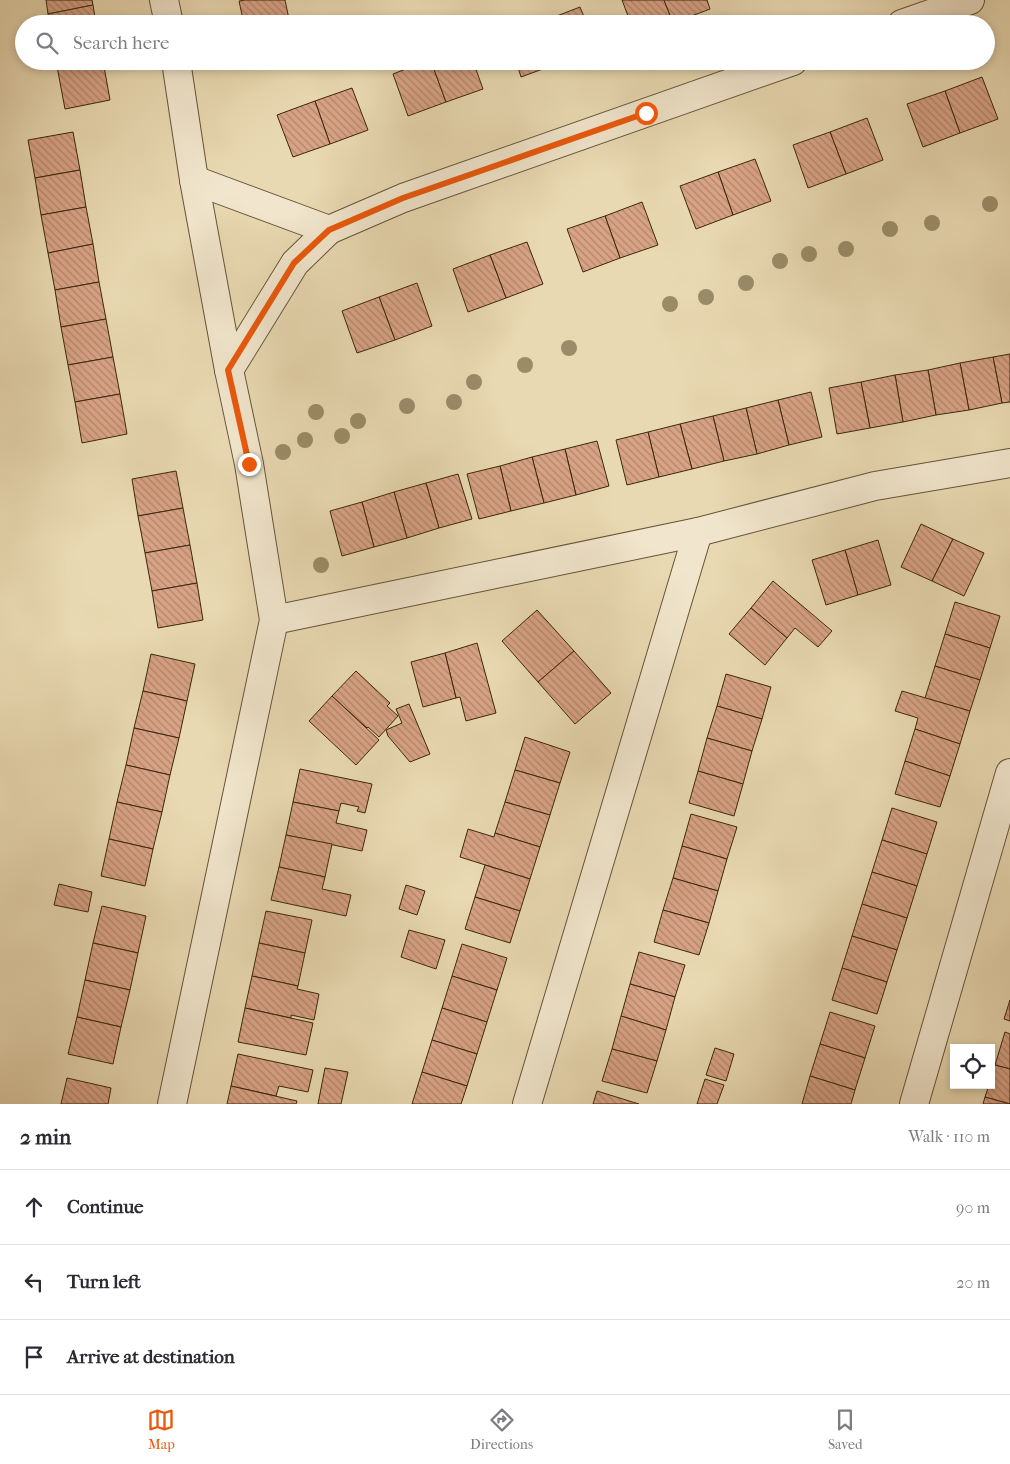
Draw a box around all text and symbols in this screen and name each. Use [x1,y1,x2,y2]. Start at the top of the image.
search box [15,15,995,70]
icon: search [33,29,61,57]
text: Search here [73,32,169,54]
route start [635,102,658,125]
route end [238,453,261,476]
map controls [950,1044,995,1089]
button: locate [950,1044,995,1089]
text: 2 min [20,1125,71,1149]
text: Walk · 110 m [908,1127,990,1146]
icon: ahead [20,1193,48,1221]
text: Continue [67,1196,143,1218]
text: 90 m [956,1198,990,1217]
icon: left [20,1268,48,1296]
text: Turn left [67,1271,141,1293]
text: 20 m [956,1273,990,1292]
icon: arrive [20,1343,48,1371]
text: Arrive at destination [67,1346,235,1368]
tab: Map [147,1406,175,1453]
tab: Directions [470,1406,533,1453]
tab: Saved [828,1406,863,1453]

